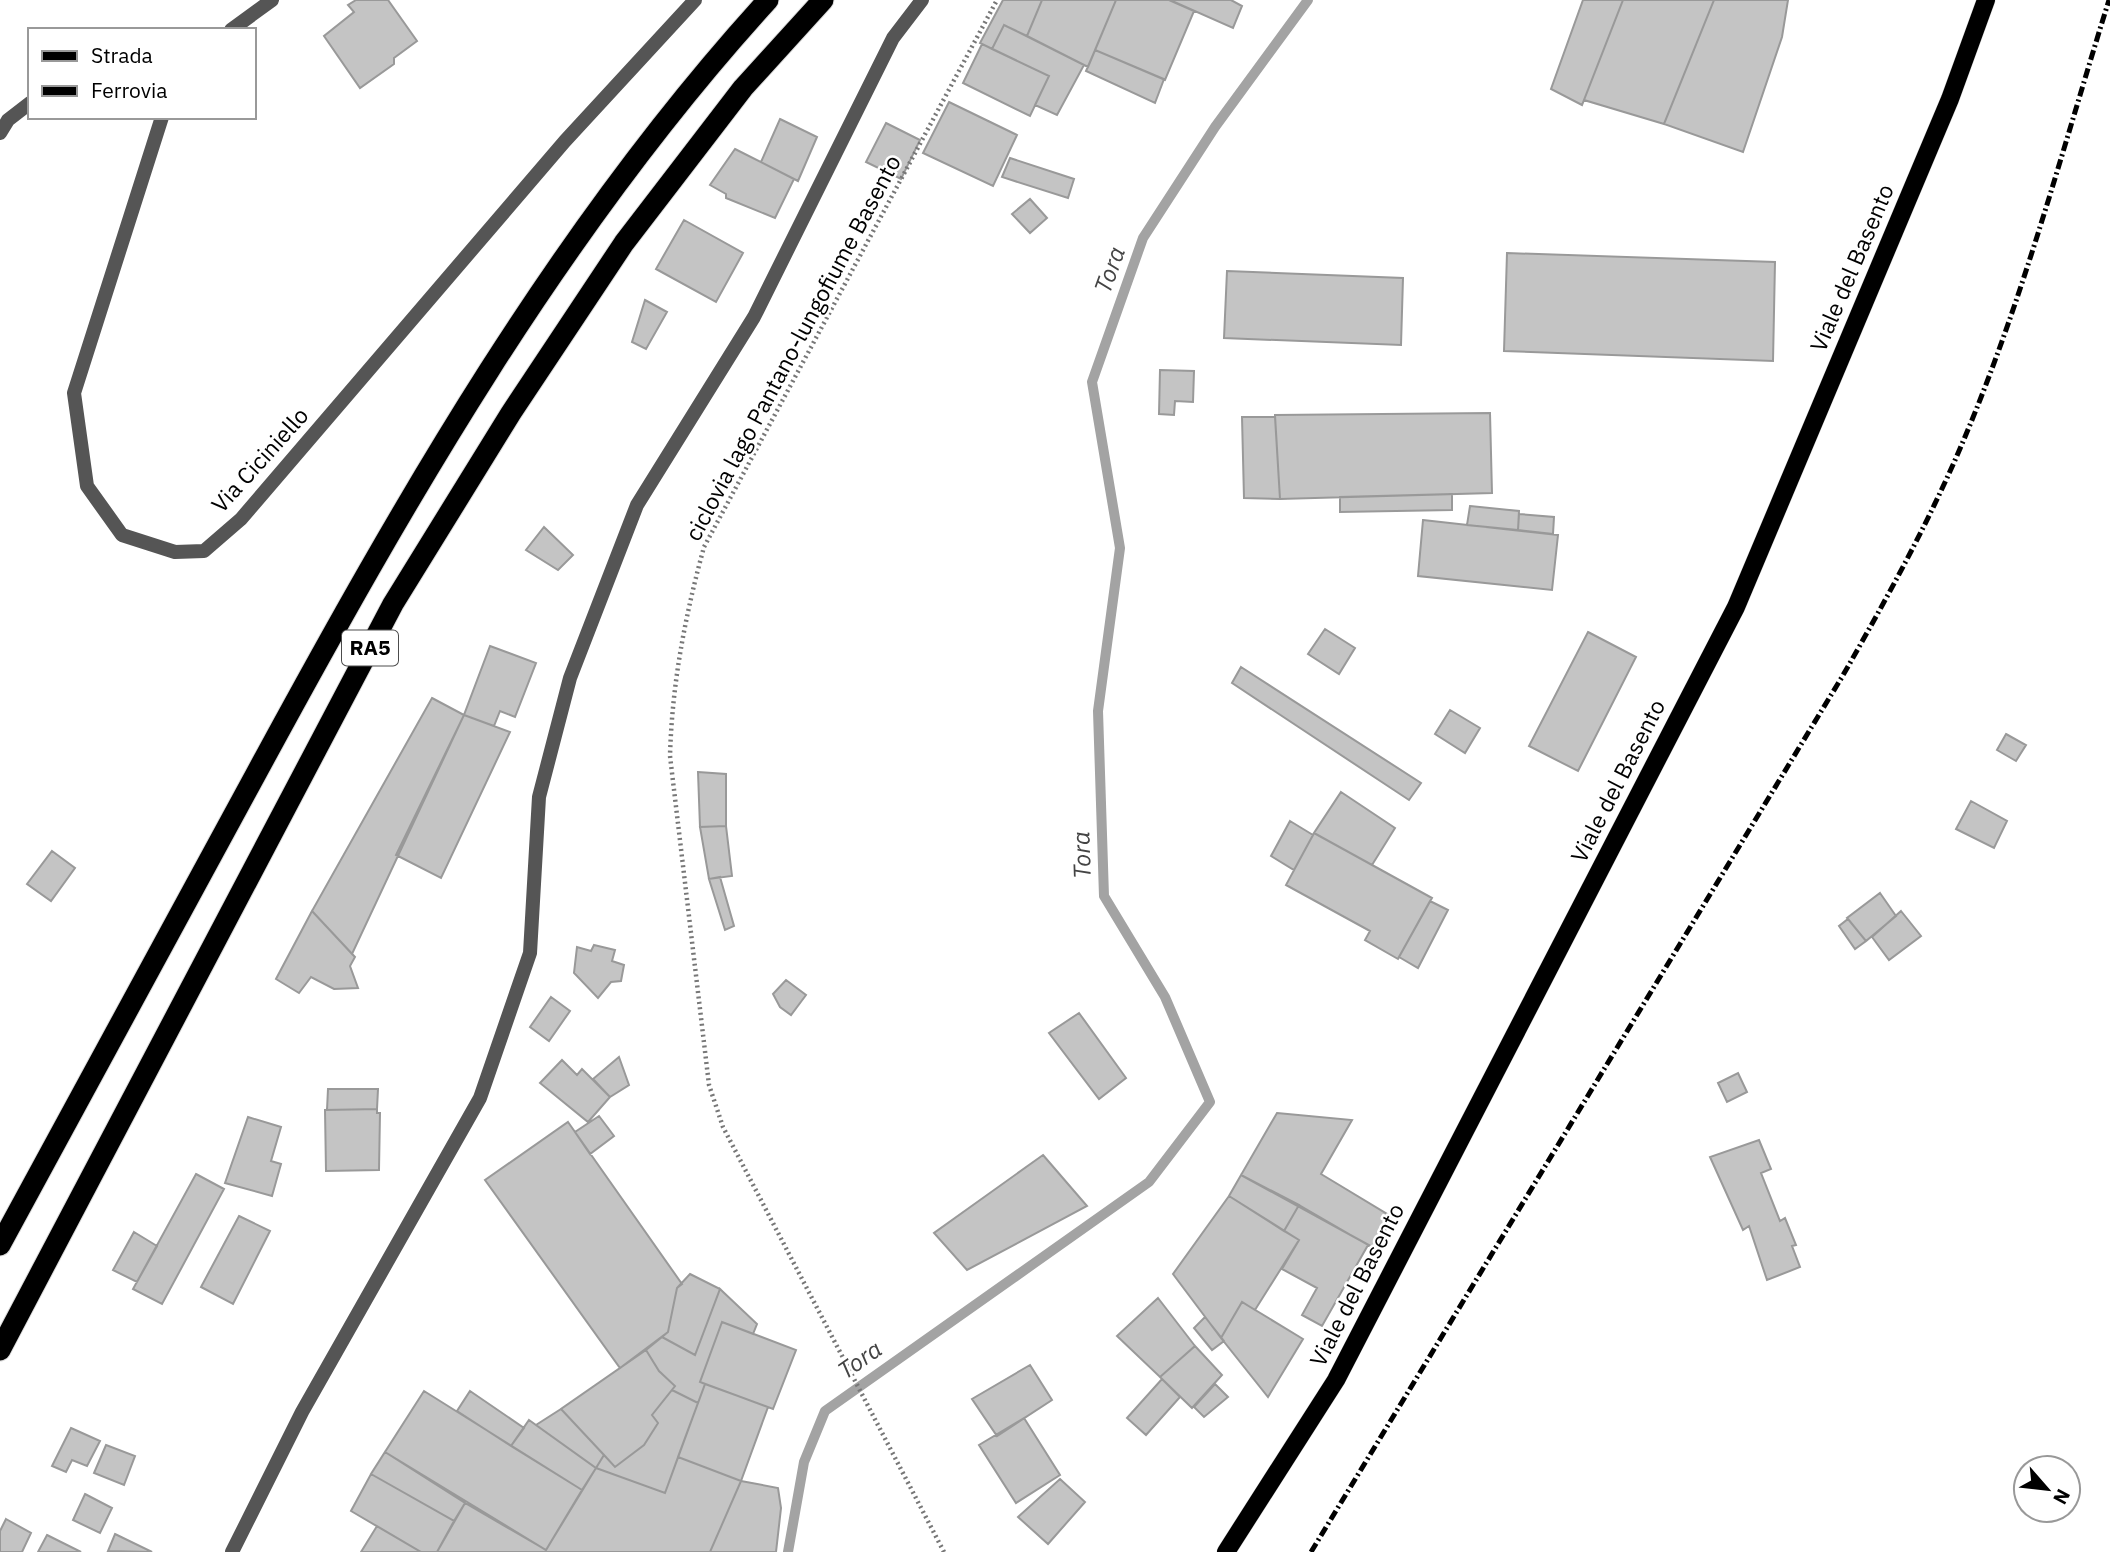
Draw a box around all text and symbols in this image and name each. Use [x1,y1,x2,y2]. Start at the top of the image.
legend [28,28,256,119]
text: Strada [91,41,153,69]
text: Ferrovia [91,76,167,104]
street label: ciclovia lago Pantano-lungofiume Basento [677,149,907,546]
street label: Viale del Basento [1802,179,1900,356]
water label: Tora [1086,242,1132,297]
street label: Via Ciciniello [204,400,314,518]
road number: RA5 [342,630,398,666]
street label: Viale del Basento [1563,694,1671,867]
water label: Tora [1064,831,1098,879]
street label: Viale del Basento [1302,1198,1410,1371]
water label: Tora [831,1332,888,1386]
north arrow [2012,1454,2082,1524]
text: N [2048,1485,2076,1509]

